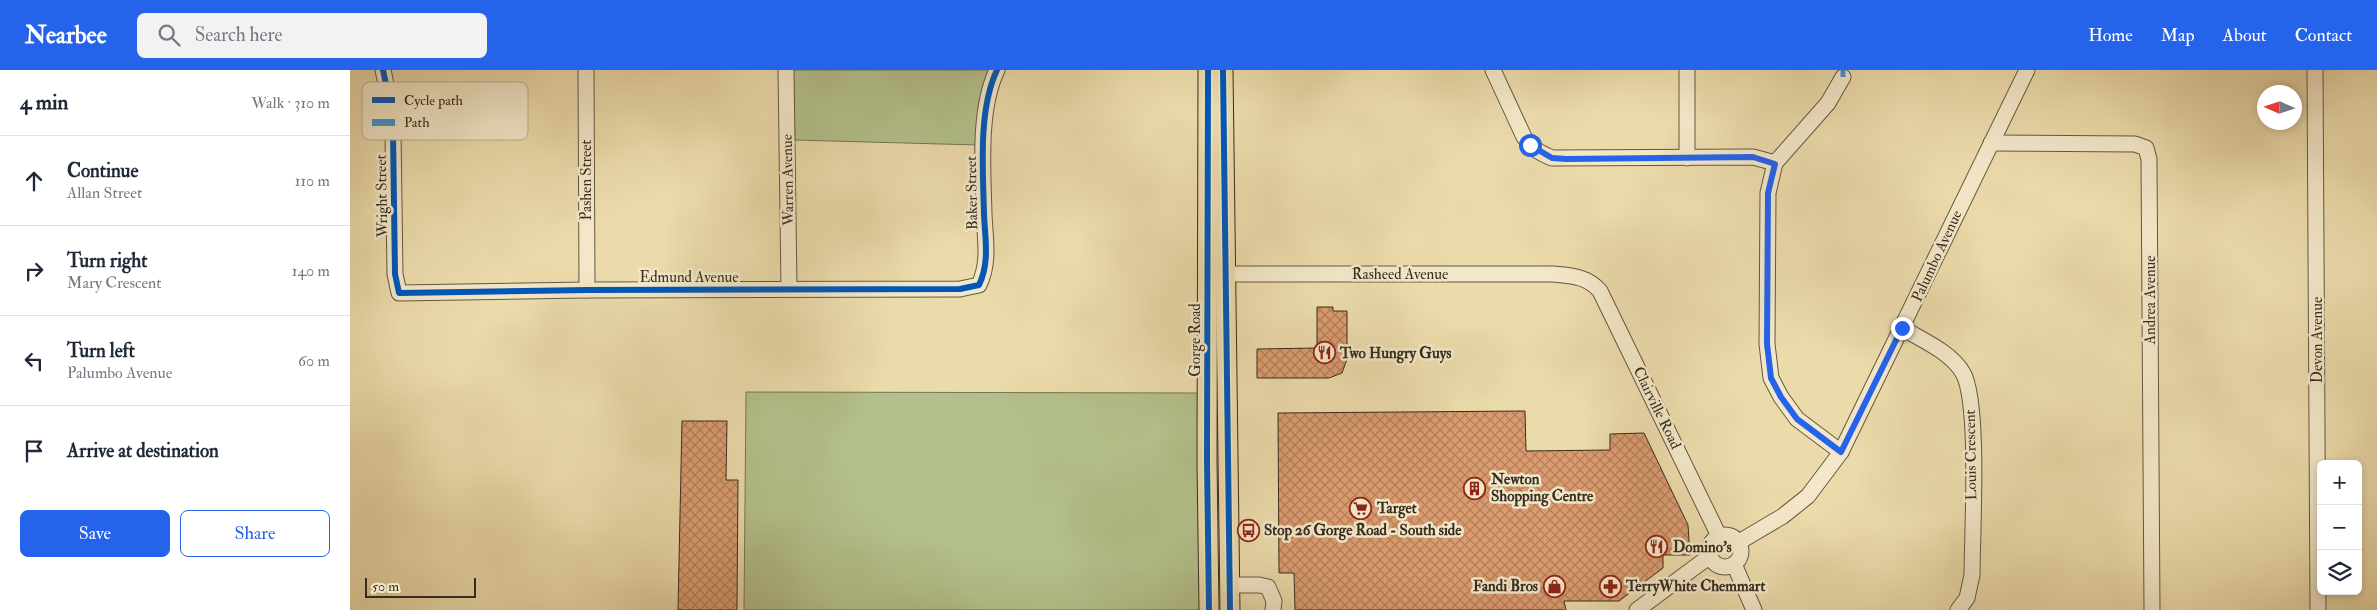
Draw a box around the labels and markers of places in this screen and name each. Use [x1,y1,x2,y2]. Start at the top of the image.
restaurant icon: Two Hungry Guys [1312,341,1336,365]
place label: Two Hungry Guys [1339,344,1451,364]
place label: Newton Shopping Centre [1490,470,1594,507]
building icon: Newton Shopping Centre [1463,476,1487,500]
supermarket icon: Target [1349,496,1373,520]
place label: Target [1376,499,1417,519]
bus stop icon: Stop 26 Gorge Road - South side [1236,518,1260,542]
place label: Stop 26 Gorge Road - South side [1264,521,1462,541]
restaurant icon: Domino's [1645,535,1669,559]
place label: Domino's [1673,538,1732,557]
shop icon: Fandi Bros [1542,574,1566,598]
pharmacy icon: TerryWhite Chemmart [1598,574,1622,598]
place label: Fandi Bros [1473,577,1538,596]
place label: TerryWhite Chemmart [1625,577,1765,597]

